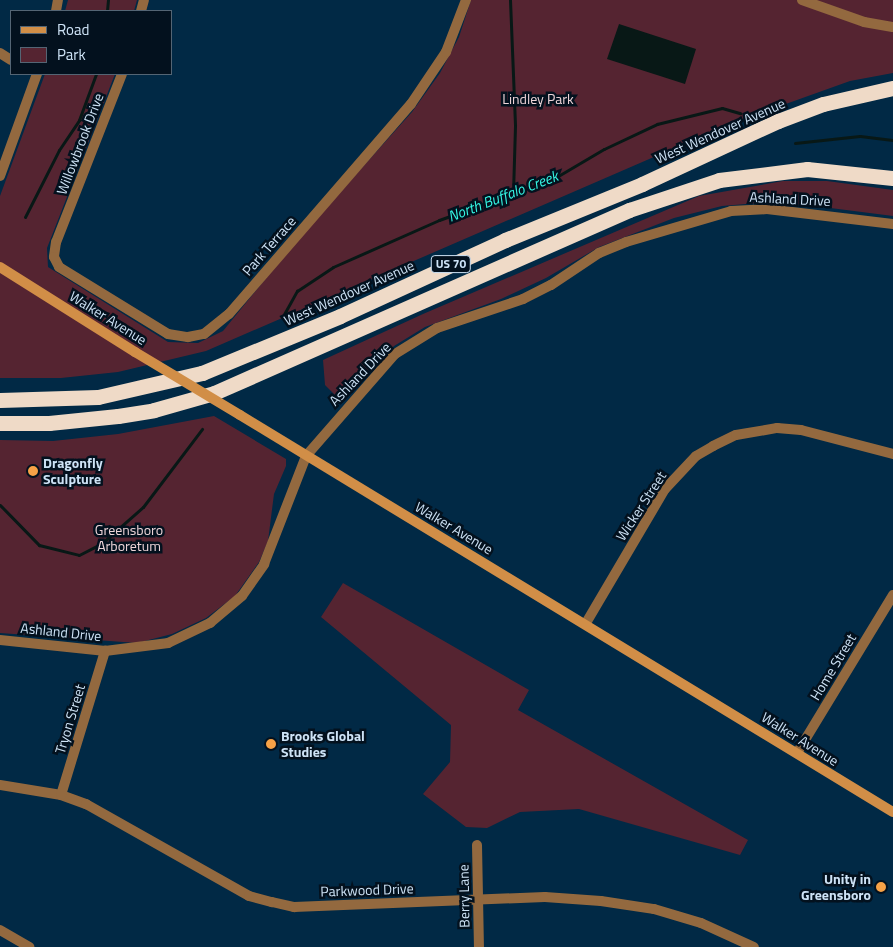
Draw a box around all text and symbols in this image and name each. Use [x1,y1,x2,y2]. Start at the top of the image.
legend [10,10,172,75]
text: Road [57,18,89,41]
text: Park [57,43,86,66]
street label: Willowbrook Drive [53,91,107,197]
park label: Lindley Park [502,91,574,107]
street label: West Wendover Avenue [652,95,788,167]
water label: North Buffalo Creek [445,167,561,225]
street label: Ashland Drive [749,188,831,210]
street label: Park Terrace [239,213,299,279]
road number: US 70 [430,254,472,274]
street label: West Wendover Avenue [281,257,417,329]
street label: Walker Avenue [66,288,150,348]
street label: Ashland Drive [326,339,394,409]
place label: Dragonfly Sculpture [43,455,103,488]
marker: Dragonfly Sculpture [27,465,39,477]
street label: Wicker Street [612,468,670,544]
street label: Walker Avenue [412,498,496,558]
park label: Greensboro Arboretum [95,522,163,554]
street label: Ashland Drive [20,619,102,645]
street label: Home Street [807,631,859,703]
street label: Tryon Street [51,682,89,756]
street label: Walker Avenue [758,709,842,769]
place label: Brooks Global Studies [281,728,365,760]
marker: Brooks Global Studies [265,738,277,750]
street label: Berry Lane [455,864,473,928]
place label: Unity in Greensboro [801,871,871,904]
street label: Parkwood Drive [320,880,414,900]
marker: Unity in Greensboro [875,881,887,893]

